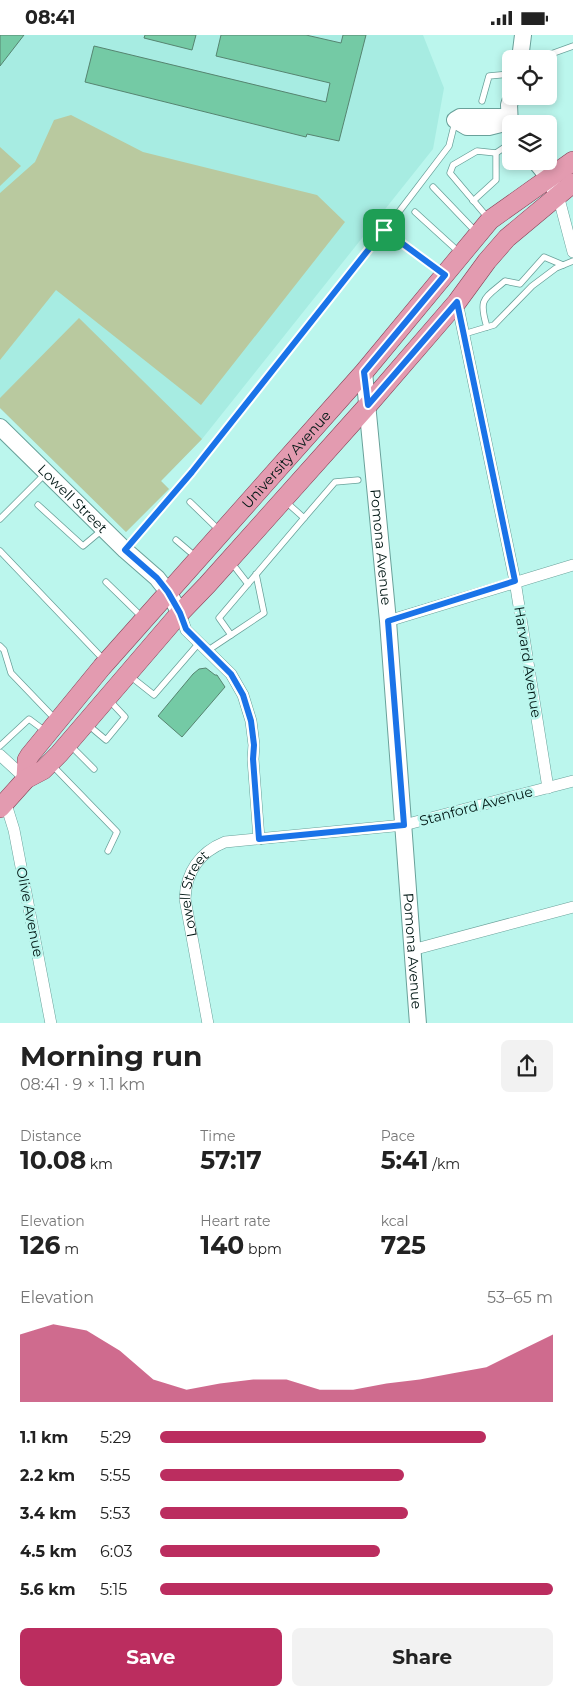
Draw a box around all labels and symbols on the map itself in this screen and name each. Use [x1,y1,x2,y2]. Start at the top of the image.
pin [363,209,405,251]
street label: University Avenue [238,407,335,513]
street label: Lowell Street [34,460,112,537]
street label: Pomona Avenue [366,488,395,606]
street label: Harvard Avenue [510,605,546,719]
street label: Stanford Avenue [417,782,535,830]
street label: Lowell Street [176,846,213,939]
street label: Olive Avenue [12,865,48,959]
street label: Pomona Avenue [399,892,426,1010]

